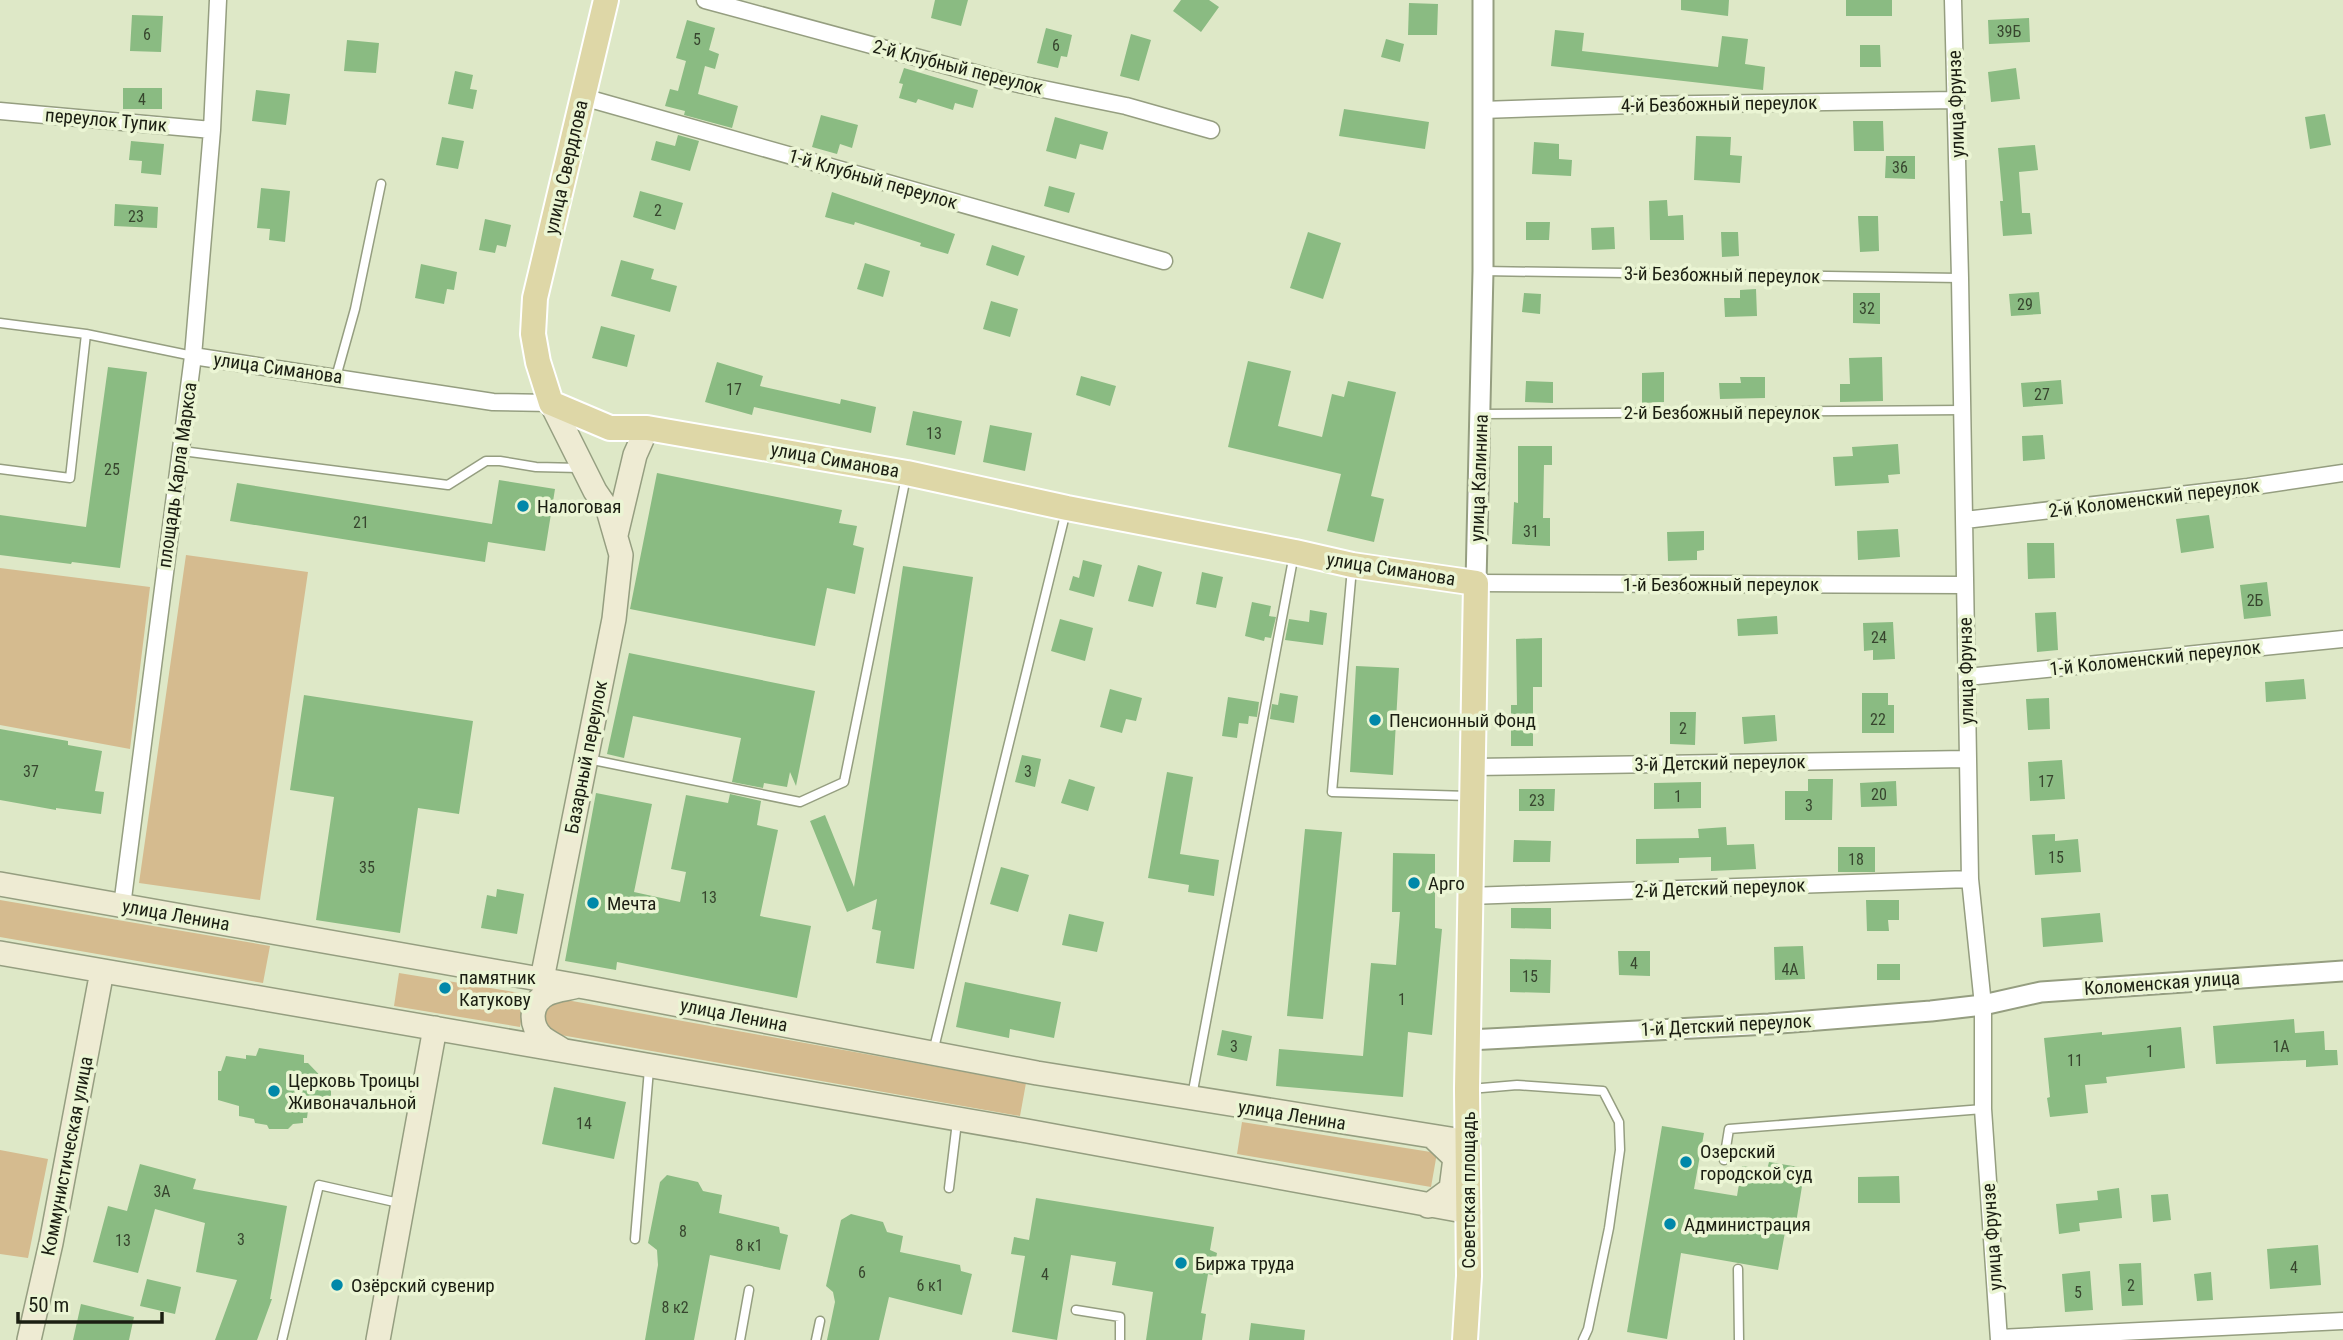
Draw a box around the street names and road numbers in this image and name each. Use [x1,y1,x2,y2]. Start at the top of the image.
street label: 2-й Клубный переулок [870,35,1046,99]
street label: улица Фрунзе [1943,50,1969,158]
street label: 4-й Безбожный переулок [1621,91,1817,117]
street label: улица Свердлова [539,98,593,236]
street label: переулок Тупик [44,103,168,137]
street label: 1-й Клубный переулок [786,144,960,214]
street label: 3-й Безбожный переулок [1624,262,1820,288]
street label: улица Симанова [212,348,344,388]
street label: площадь Карла Маркса [153,381,201,569]
street label: 2-й Безбожный переулок [1624,401,1820,424]
street label: улица Калинина [1465,414,1493,542]
street label: улица Симанова [769,437,901,483]
street label: 2-й Коломенский переулок [2047,474,2261,522]
street label: улица Симанова [1325,547,1457,591]
street label: 1-й Безбожный переулок [1623,573,1819,596]
street label: улица Фрунзе [1954,617,1978,725]
street label: 1-й Коломенский переулок [2048,635,2262,681]
street label: Базарный переулок [560,678,612,836]
street label: 3-й Детский переулок [1634,750,1806,776]
street label: 2-й Детский переулок [1634,874,1806,902]
street label: улица Ленина [120,894,232,936]
street label: Коломенская улица [2083,966,2241,1000]
street label: улица Ленина [678,993,790,1037]
street label: 1-й Детский переулок [1640,1009,1812,1041]
street label: Коммунистическая улица [36,1054,98,1258]
street label: улица Ленина [1236,1095,1348,1135]
street label: Советская площадь [1457,1111,1480,1269]
street label: улица Фрунзе [1977,1183,2007,1291]

